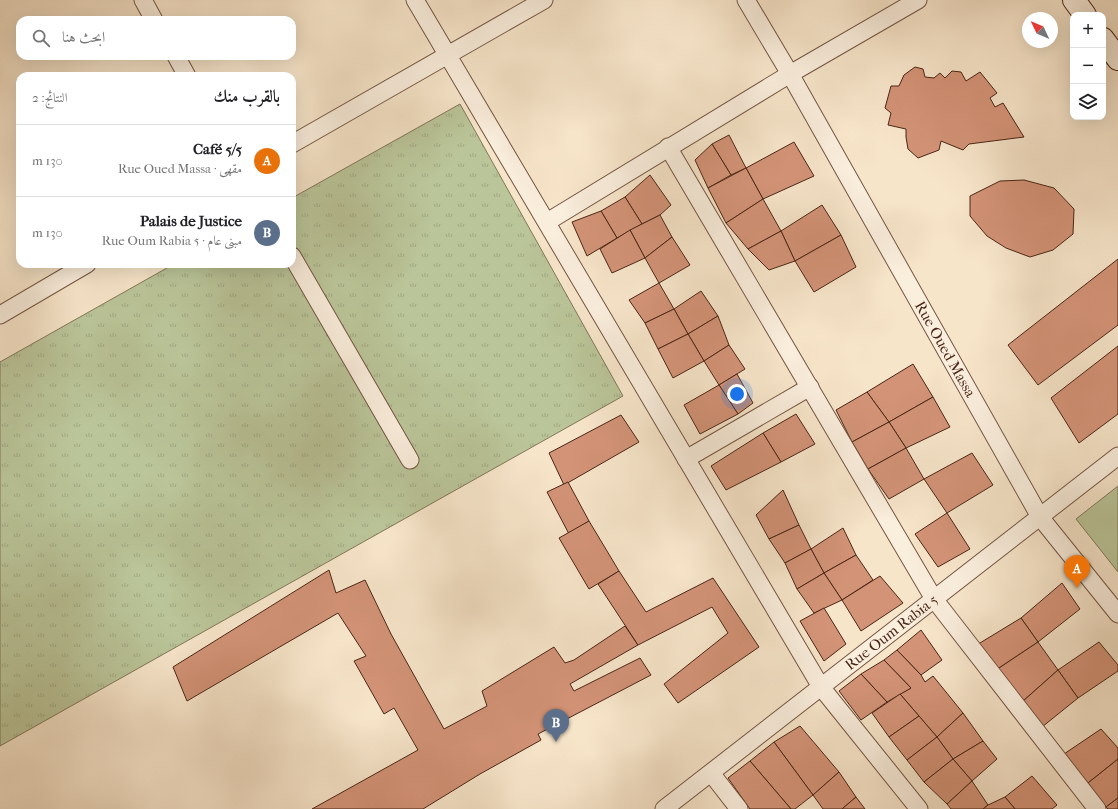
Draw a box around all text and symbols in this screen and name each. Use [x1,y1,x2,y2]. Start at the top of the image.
north arrow [1022,12,1058,48]
map controls [1070,12,1106,120]
button: + [1070,12,1106,48]
search box [16,16,296,60]
icon: search [30,27,52,49]
text: ابحث هنا [62,28,105,46]
button: − [1070,48,1106,84]
button: layers [1070,84,1106,120]
text: بالقرب منك [214,86,280,106]
text: النتائج: 2 [32,90,67,105]
text: Café 5/5 [193,140,242,158]
text: 130 m [32,153,63,168]
text: A [263,153,271,168]
text: مقهى · Rue Oued Massa [118,161,242,176]
text: Palais de Justice [140,212,242,230]
text: 130 m [32,225,63,240]
text: B [263,225,271,240]
text: مبنى عام · Rue Oum Rabia 5 [102,233,242,248]
street label: Rue Oued Massa [911,298,980,401]
your location [727,384,747,404]
pin: A [1064,555,1090,588]
street label: Rue Oum Rabia 5 [841,591,941,674]
pin: B [543,709,569,742]

